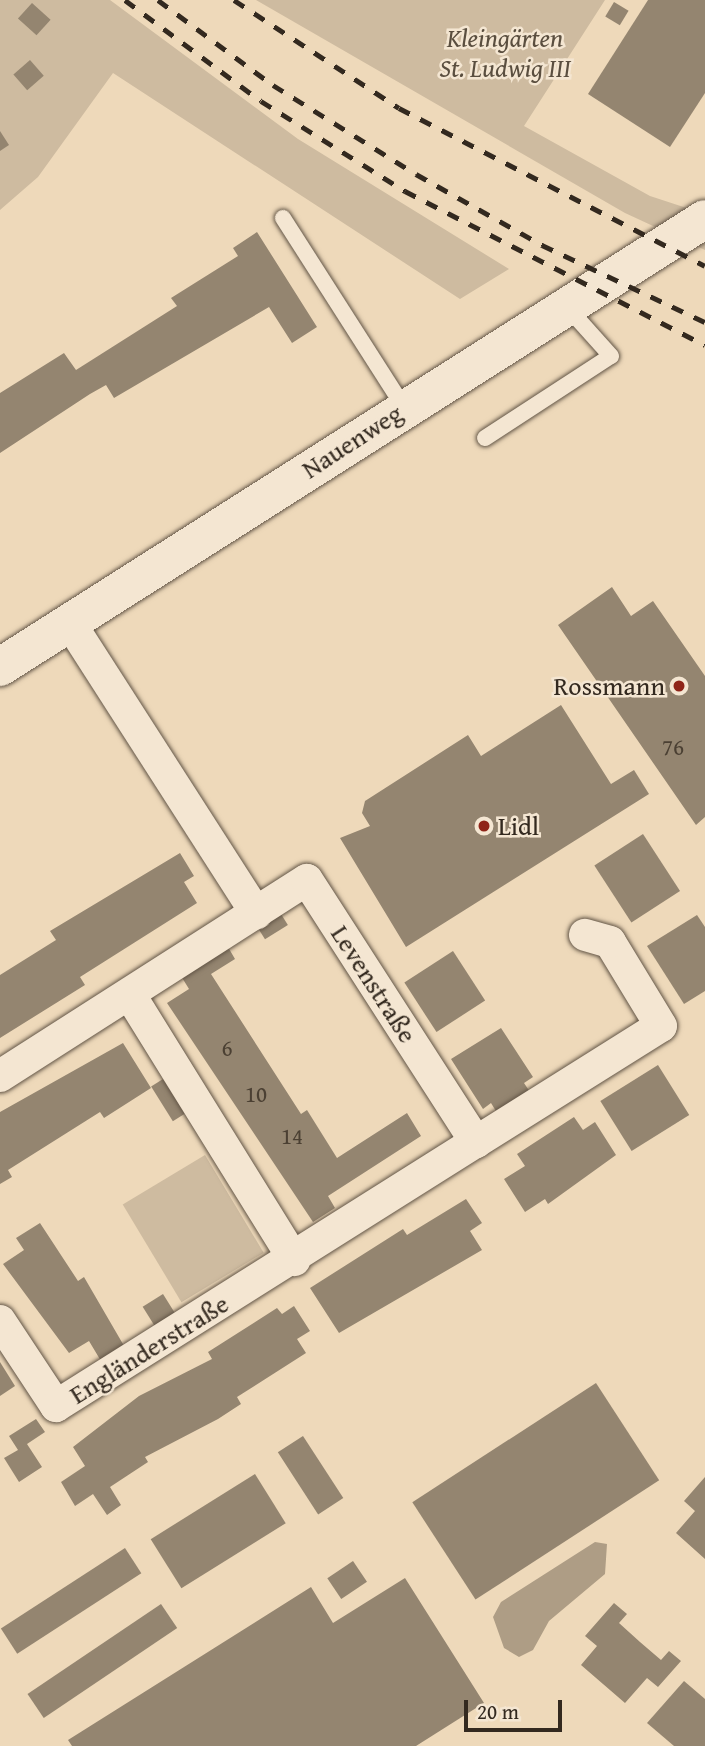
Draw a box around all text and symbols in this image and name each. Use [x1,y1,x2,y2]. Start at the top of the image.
park label: Kleingärten St. Ludwig III [439,22,571,84]
street label: Nauenweg [296,397,408,485]
place label: Rossmann [553,670,665,702]
marker: Rossmann [671,678,687,694]
house number: 76 [662,733,684,761]
place label: Lidl [498,810,539,842]
marker: Lidl [476,818,492,834]
street label: Levenstraße [325,919,423,1049]
house number: 6 [221,1034,233,1062]
house number: 10 [245,1080,267,1108]
house number: 14 [281,1122,303,1150]
street label: Engländerstraße [64,1288,234,1410]
scale bar [467,1686,565,1730]
text: 20 m [477,1696,519,1727]

